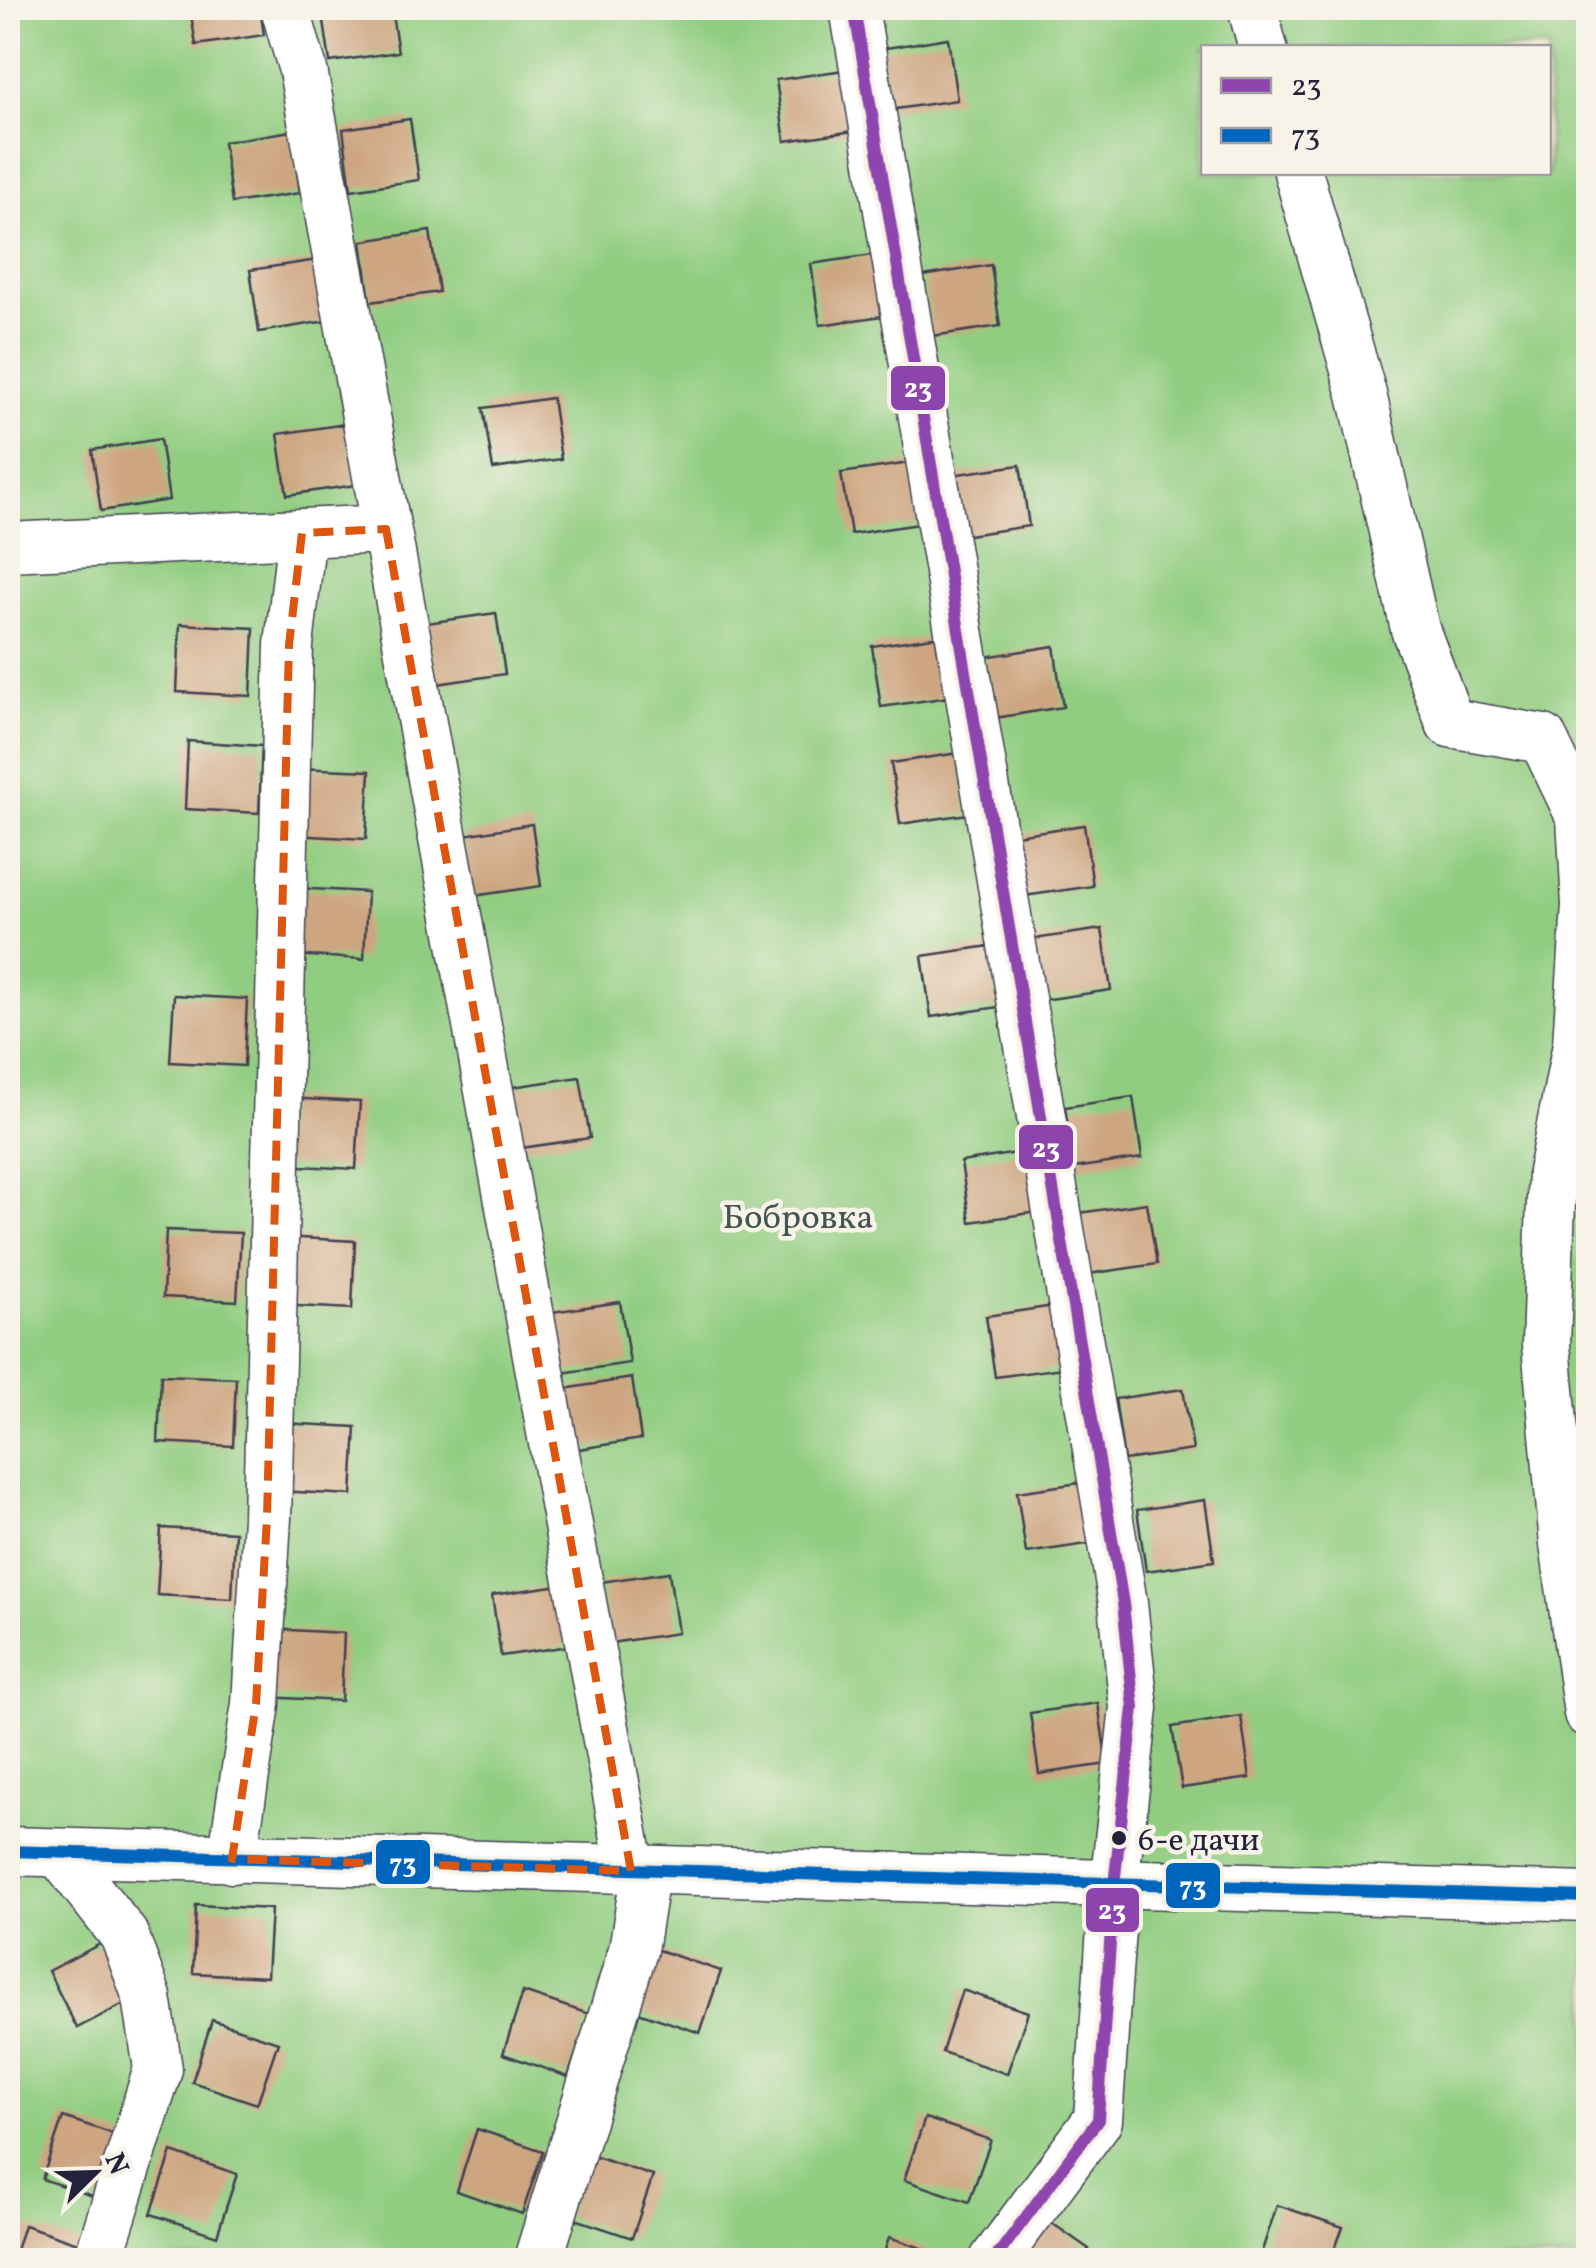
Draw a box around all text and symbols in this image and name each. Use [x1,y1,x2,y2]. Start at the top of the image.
legend [1201,45,1551,175]
text: 23 [1291,66,1322,108]
text: 73 [1291,116,1320,158]
line badge: 23 [889,364,947,412]
text: 23 [904,370,932,409]
line badge: 23 [1017,1123,1075,1171]
text: 23 [1032,1130,1060,1169]
park label: Бобровка [722,1195,874,1243]
place label: 6-е дачи [1138,1820,1260,1864]
marker: 6-е дачи [1109,1828,1129,1848]
line badge: 73 [374,1838,432,1886]
text: 73 [389,1845,417,1884]
line badge: 73 [1164,1861,1222,1910]
text: 73 [1179,1868,1207,1907]
line badge: 23 [1084,1886,1141,1934]
text: 23 [1098,1892,1126,1931]
north arrow [45,2123,145,2223]
text: N [94,2147,138,2181]

